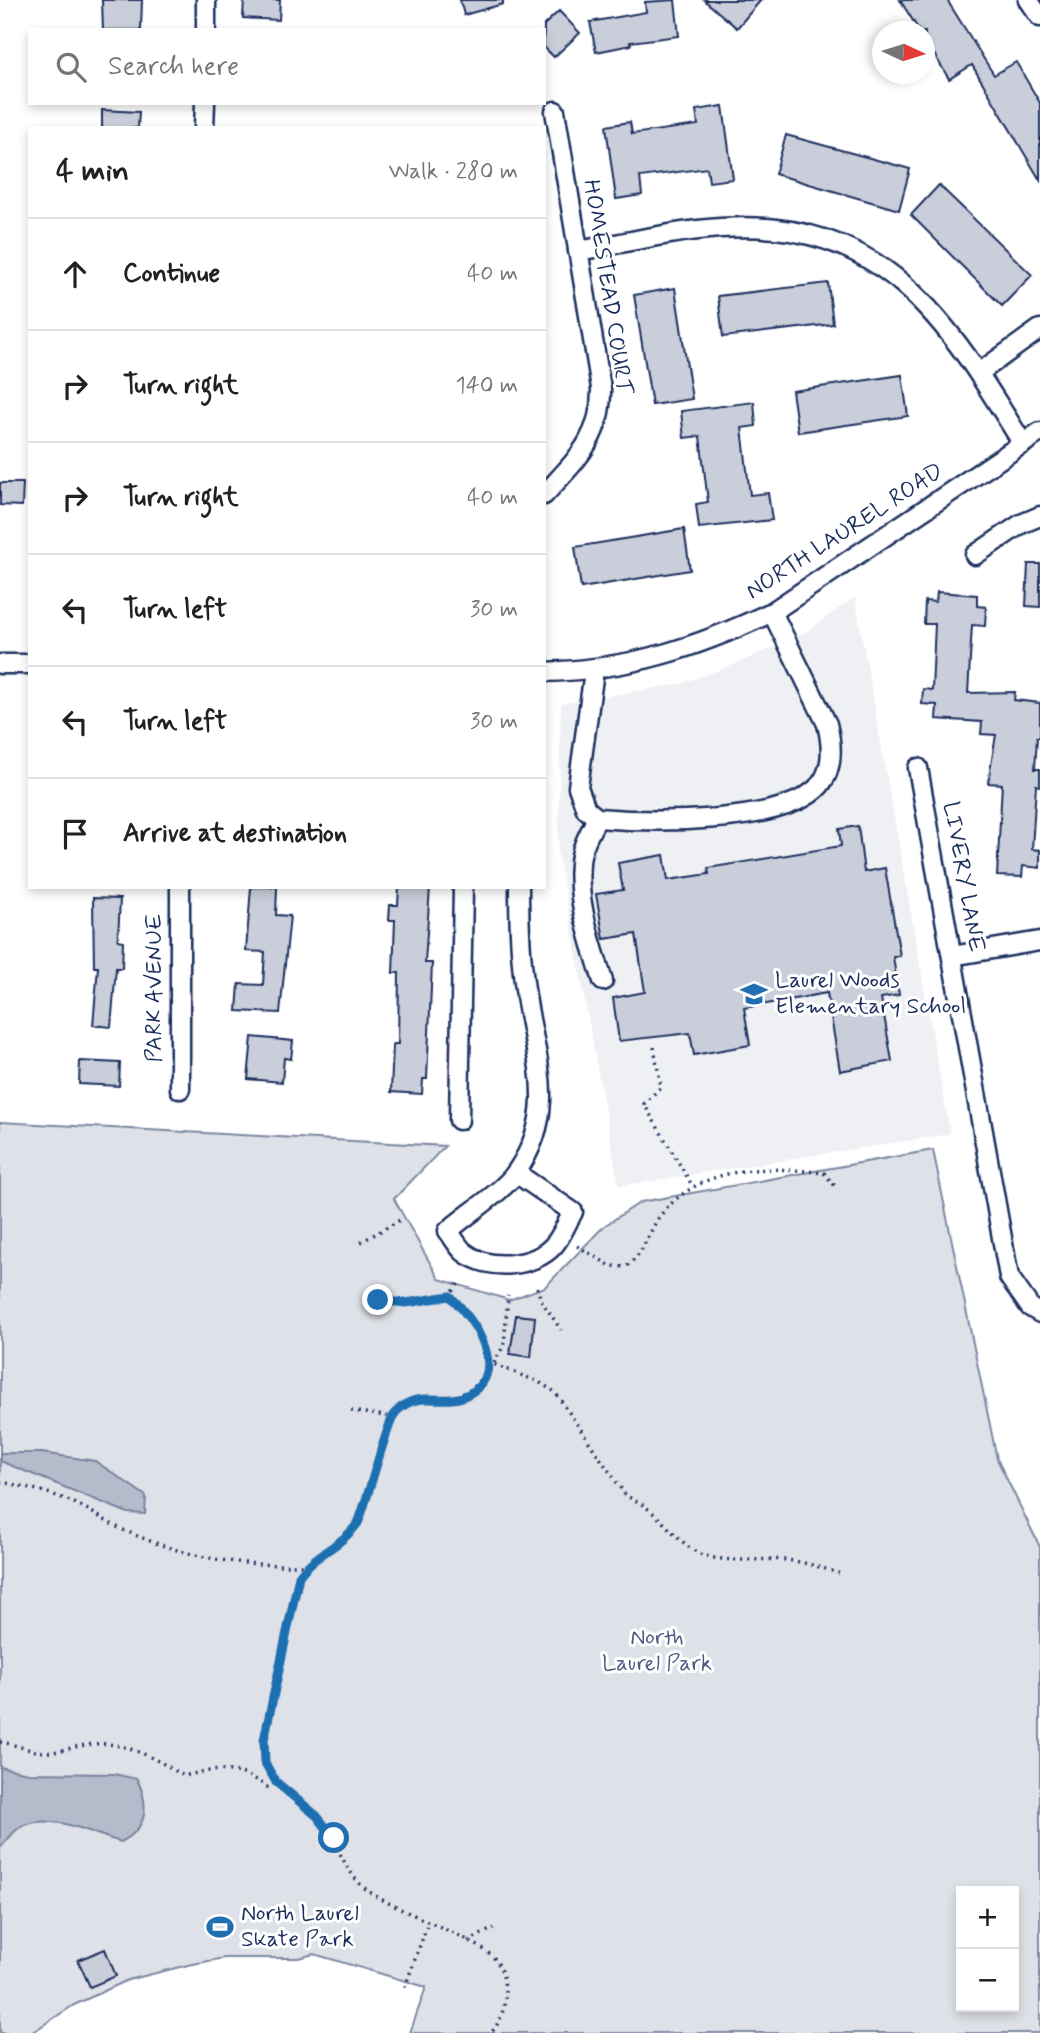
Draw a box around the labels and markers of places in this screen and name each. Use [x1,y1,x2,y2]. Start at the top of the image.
place label: Laurel Woods Elementary School [775,966,966,1022]
school or university icon: Laurel Woods Elementary School [739,979,769,1009]
place label: North Laurel Skate Park [241,1899,359,1955]
sports icon: North Laurel Skate Park [205,1912,235,1942]

